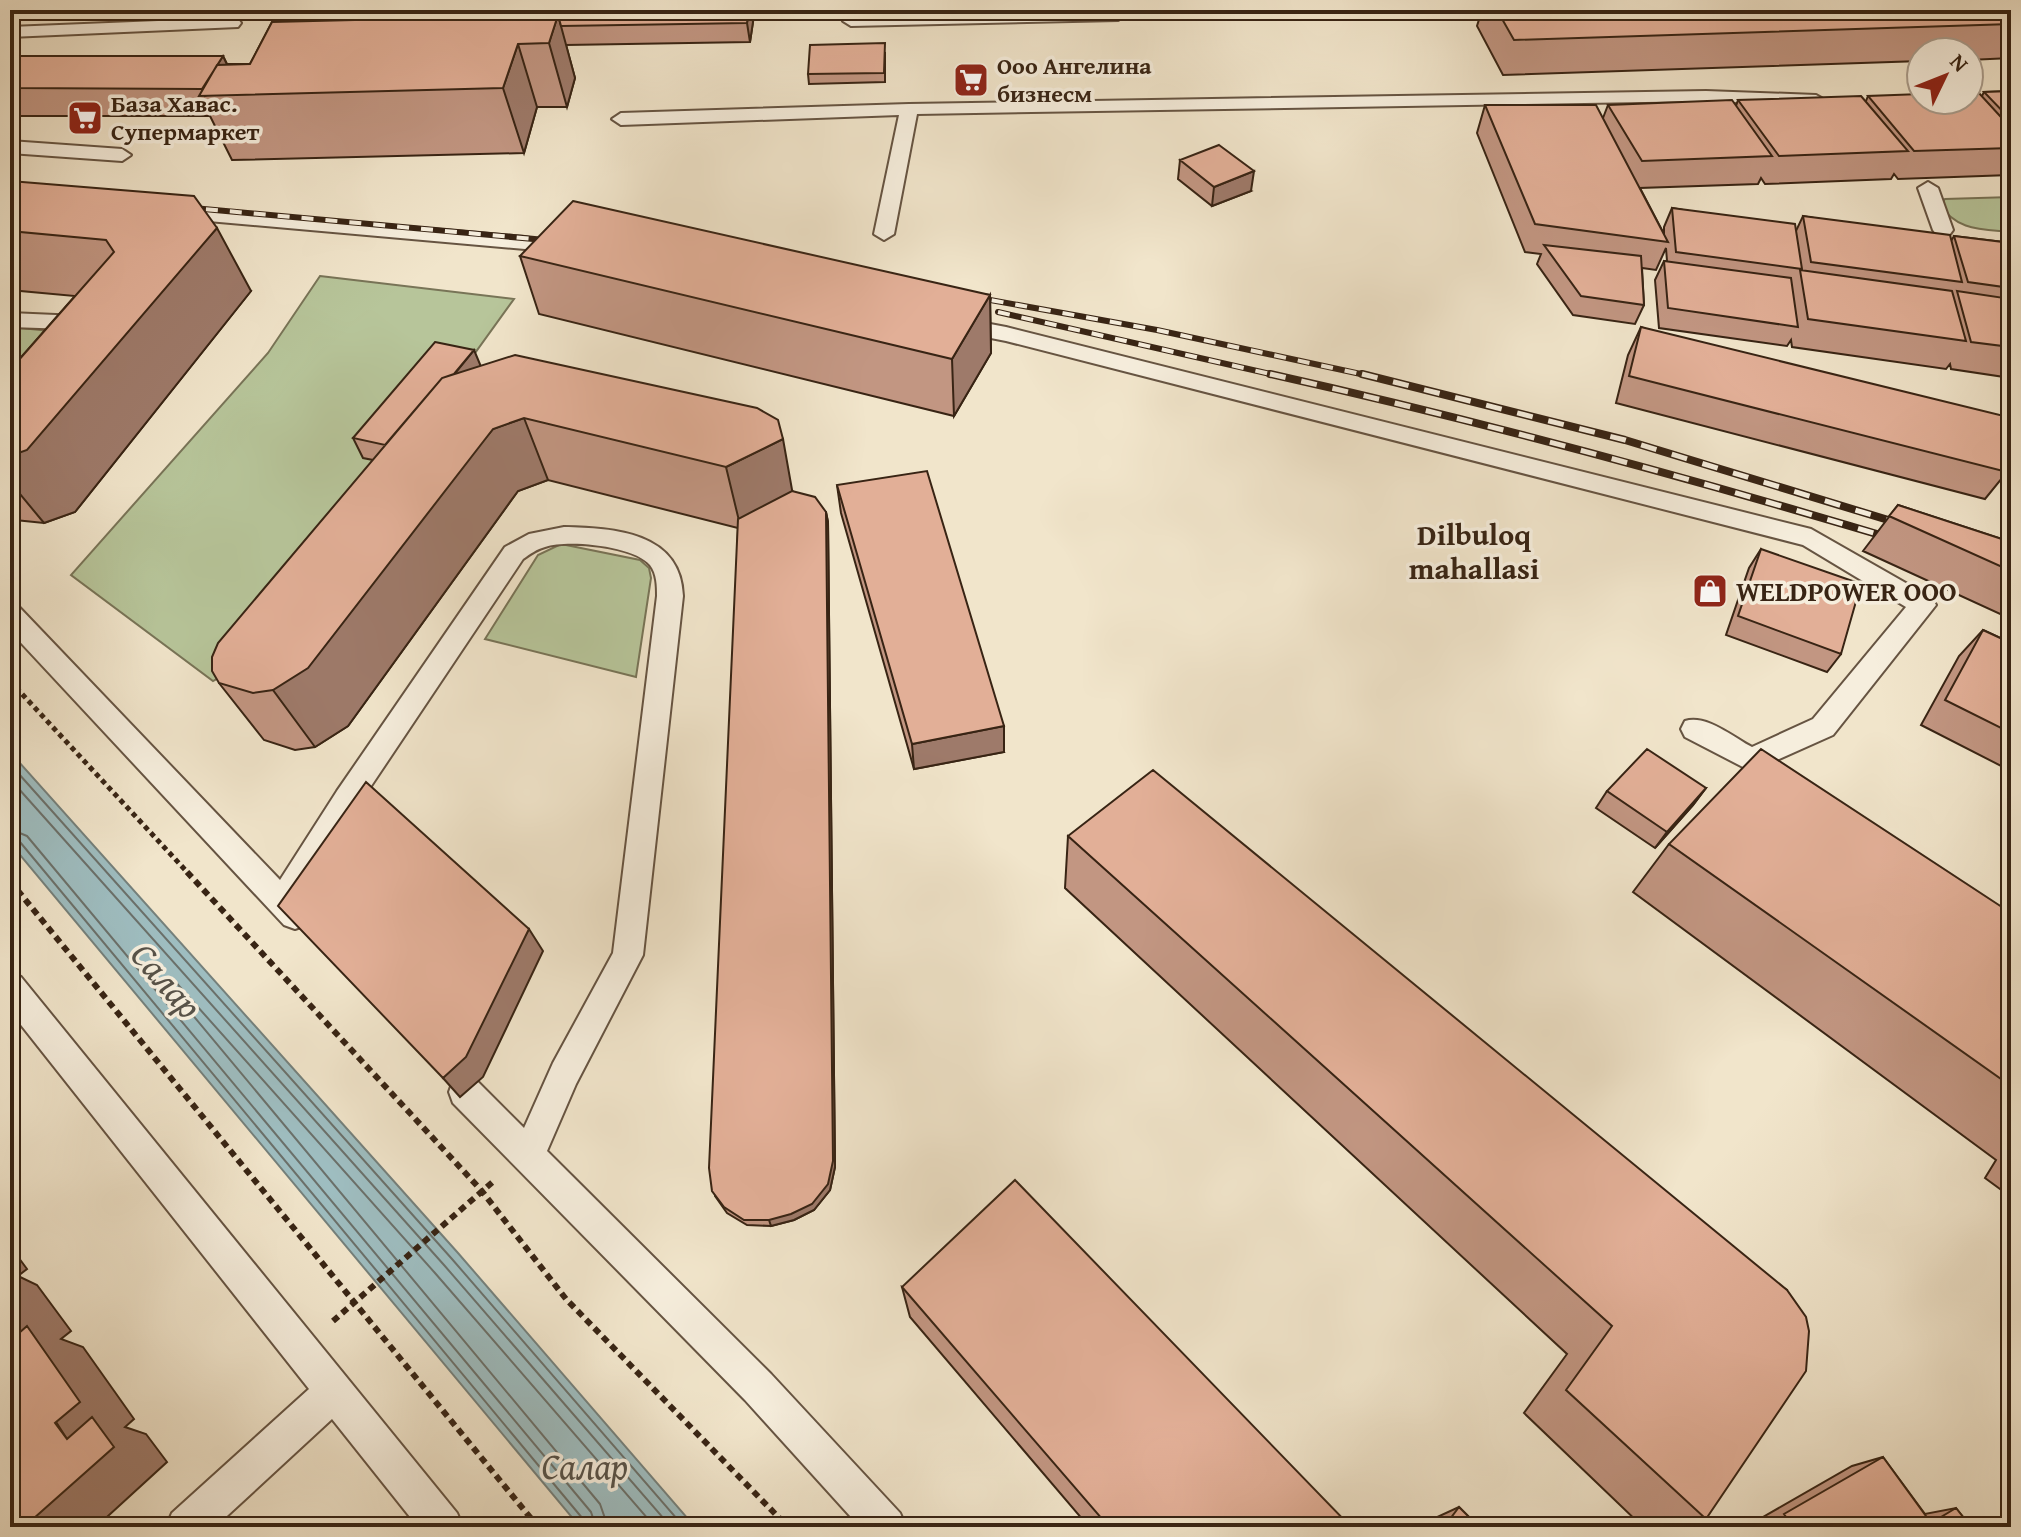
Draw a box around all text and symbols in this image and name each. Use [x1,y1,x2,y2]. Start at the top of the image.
north arrow [1905,36,1985,116]
text: N [1943,46,1977,79]
place label: Ооо Ангелина бизнесм [997,48,1152,111]
supermarket icon: Ооо Ангелина бизнесм [952,61,990,99]
place label: База Хавас. Супермаркет [111,86,260,149]
supermarket icon: База Хавас. Супермаркет [66,99,104,137]
district label: Dilbuloq mahallasi [1409,512,1539,590]
place label: WELDPOWER ООО [1736,570,1957,611]
shop icon: WELDPOWER ООО [1691,572,1729,610]
water label: Салар [119,930,216,1030]
water label: Салар [542,1439,628,1492]

